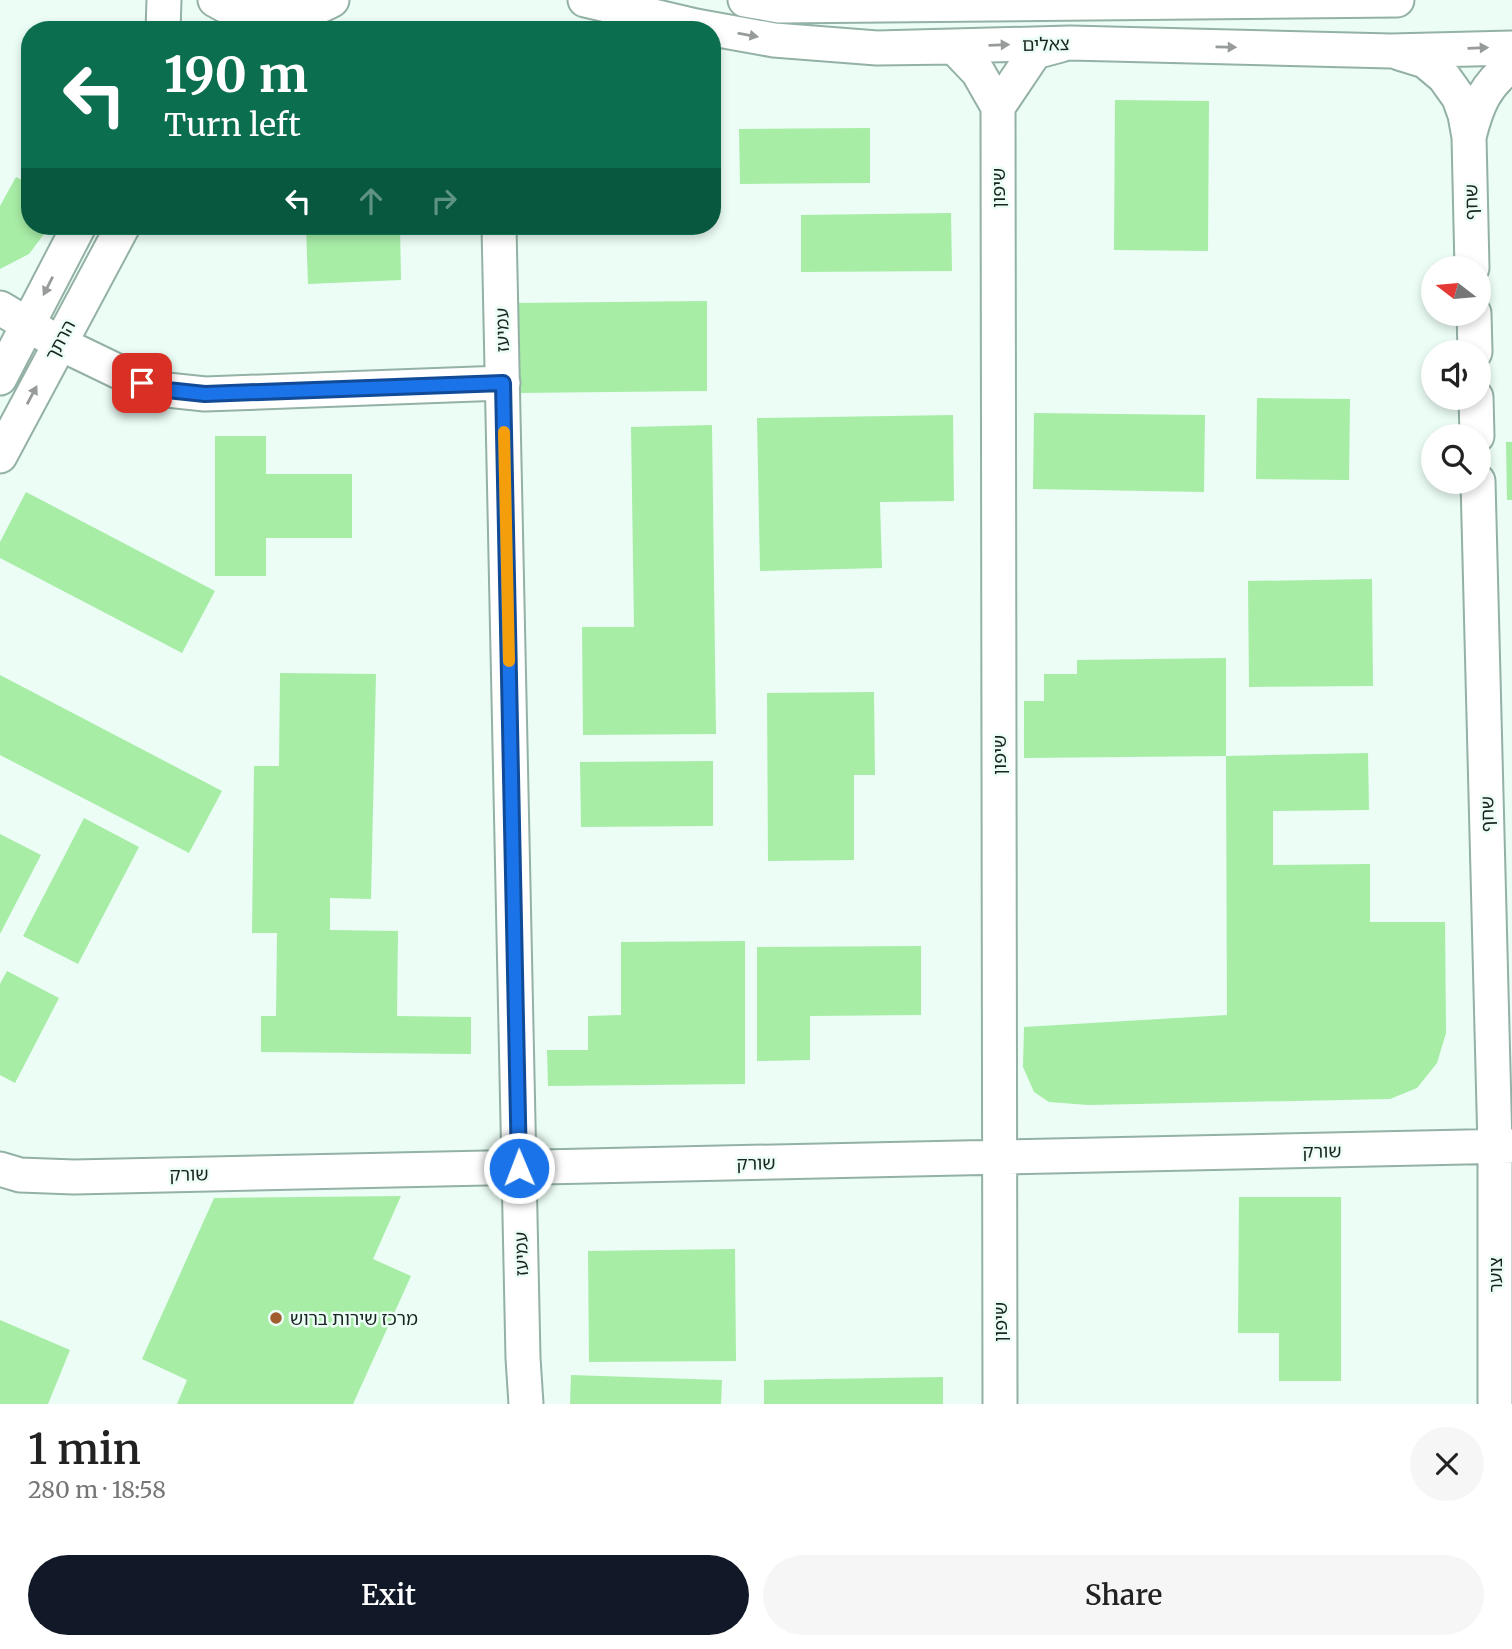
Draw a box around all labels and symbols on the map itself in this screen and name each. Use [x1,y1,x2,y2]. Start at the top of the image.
one-way arrow [737,30,759,41]
street label: צאלים [1022,32,1070,56]
one-way arrow [988,39,1010,51]
one-way arrow [1216,41,1238,53]
one-way arrow [1468,43,1490,54]
street label: שיפון [987,168,1010,208]
street label: שחף [1459,184,1483,220]
north arrow [1421,256,1491,326]
one-way arrow [42,277,54,297]
street label: עמיעז [490,308,514,352]
street label: הרתך [40,316,80,364]
pin [112,353,172,413]
one-way arrow [26,385,37,405]
street label: שיפון [988,735,1011,775]
street label: שחף [1475,796,1499,832]
position arrow [482,1131,556,1205]
street label: שורק [1302,1139,1342,1163]
street label: שורק [736,1151,776,1175]
street label: שורק [169,1162,209,1186]
street label: עמיעז [509,1232,533,1276]
street label: צוער [1484,1257,1507,1293]
street label: שיפון [989,1302,1012,1342]
place label: מרכז שירות ברוש [290,1307,418,1330]
marker: מרכז שירות ברוש [268,1310,284,1326]

